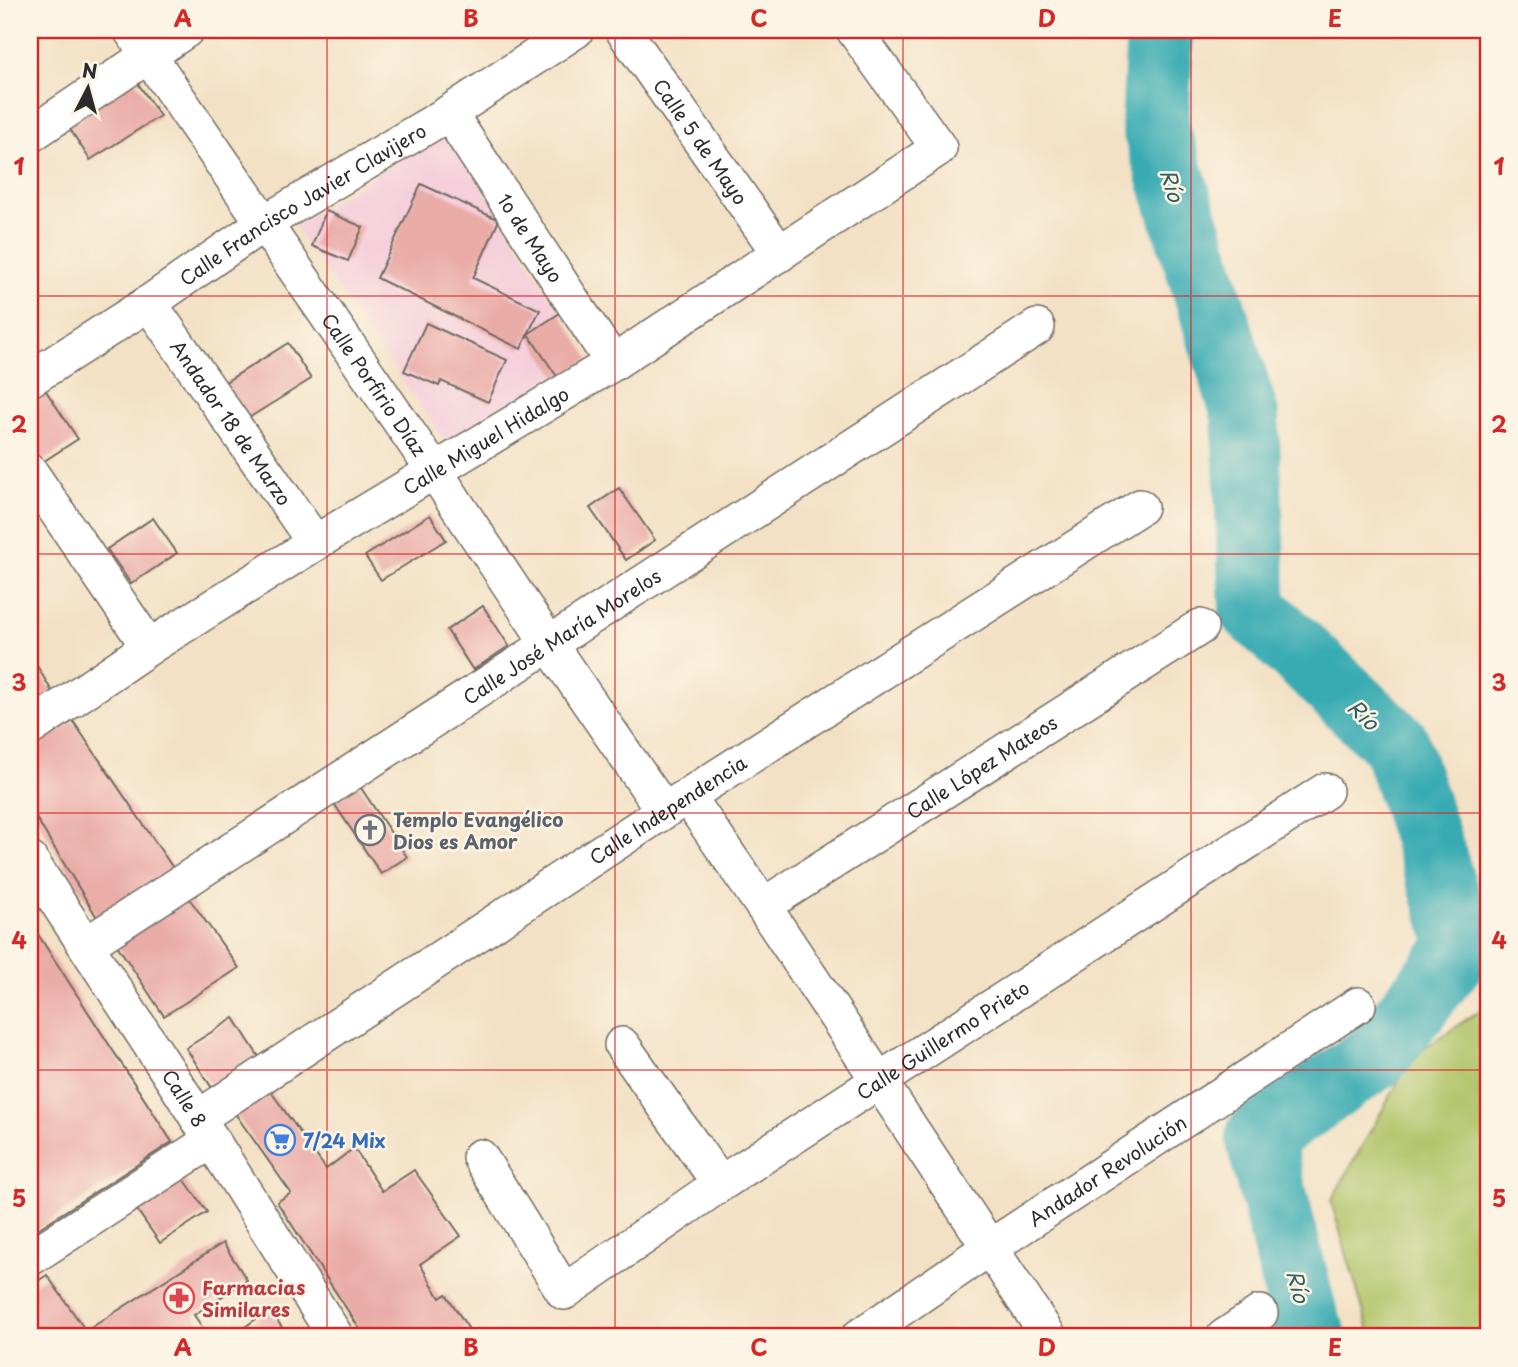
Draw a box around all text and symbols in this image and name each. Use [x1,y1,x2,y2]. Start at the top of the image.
text: A [174,0,192,35]
text: B [463,0,479,35]
text: C [750,0,768,35]
text: D [1038,0,1056,35]
text: E [1328,0,1342,35]
north arrow [52,52,122,122]
text: N [81,55,99,85]
street label: Calle 5 de Mayo [647,73,755,210]
street label: Calle Francisco Javier Clavijero [173,116,431,292]
text: 1 [14,148,25,183]
text: 1 [1494,148,1505,183]
water label: Río [1153,165,1193,206]
street label: 1o de Mayo [491,187,570,288]
street label: Calle Porfirio Díaz [315,307,434,462]
street label: Andador 18 de Marzo [164,334,299,511]
street label: Calle Miguel Hidalgo [397,379,574,501]
text: 2 [11,406,27,441]
text: 2 [1491,406,1507,441]
street label: Calle José María Morelos [457,561,666,711]
text: 3 [11,664,27,699]
text: 3 [1491,664,1507,699]
water label: Río [1341,691,1388,738]
street label: Calle López Mateos [900,708,1062,825]
street label: Calle Independencia [583,748,752,871]
place label: Templo Evangélico Dios es Amor [393,805,563,855]
church icon: Templo Evangélico Dios es Amor [353,813,387,847]
text: 4 [11,922,27,957]
text: 4 [1491,922,1507,957]
street label: Calle Guillermo Prieto [851,973,1034,1106]
street label: Calle 8 [156,1064,214,1132]
street label: Andador Revolución [1023,1108,1192,1233]
supermarket icon: 7/24 Mix [263,1123,297,1157]
place label: 7/24 Mix [303,1126,386,1154]
text: 5 [12,1180,26,1215]
text: 5 [1492,1180,1506,1215]
water label: Río [1279,1266,1319,1307]
place label: Farmacias Similares [202,1273,305,1323]
pharmacy icon: Farmacias Similares [162,1281,196,1315]
text: A [174,1329,192,1364]
text: B [463,1329,479,1364]
text: C [750,1329,768,1364]
text: D [1038,1329,1056,1364]
text: E [1328,1329,1342,1364]

